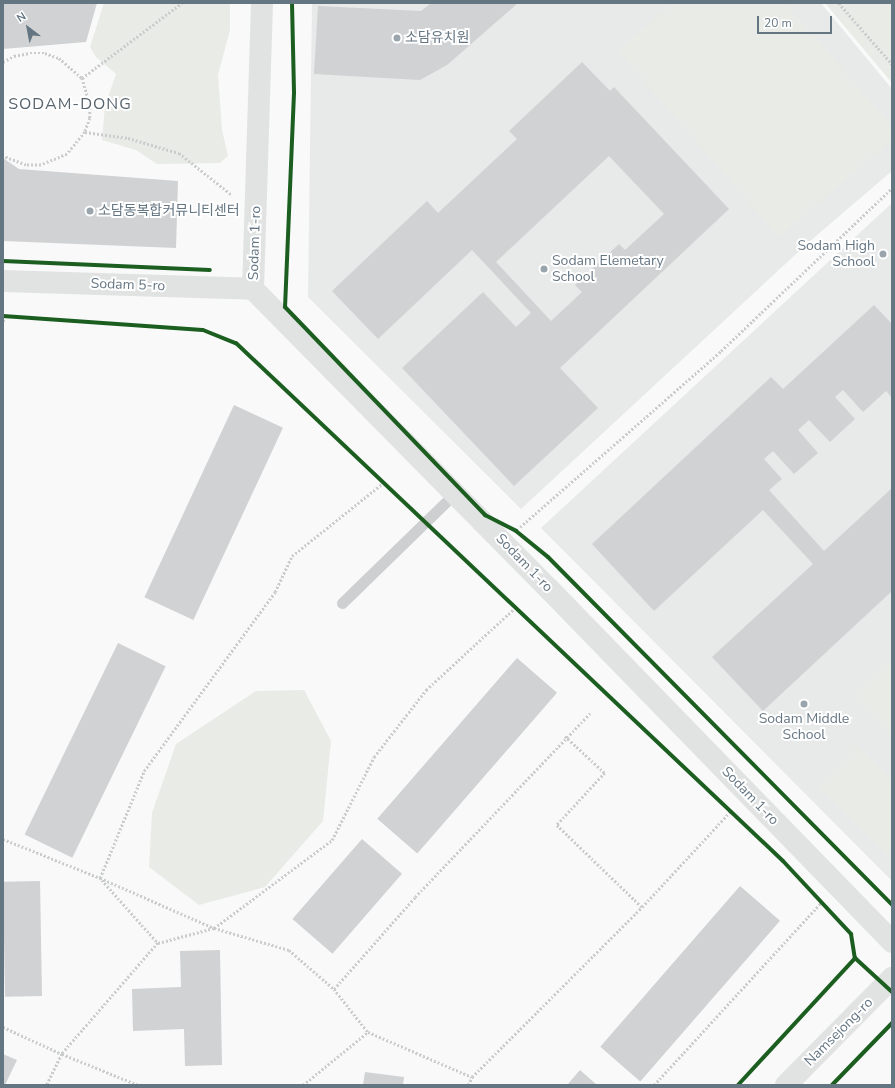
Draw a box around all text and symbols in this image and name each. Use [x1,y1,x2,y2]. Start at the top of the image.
north arrow [8,8,48,48]
scale bar [759,8,834,34]
text: N [14,9,29,26]
text: 20 m [764,15,792,31]
place label: 소담유치원 [405,30,469,46]
marker: 소담유치원 [392,33,402,43]
district label: SODAM-DONG [8,94,132,114]
place label: 소담동복합커뮤니티센터 [98,203,240,219]
street label: Sodam 1-ro [245,205,265,281]
marker: 소담동복합커뮤니티센터 [85,206,95,216]
place label: Sodam High School [797,238,875,270]
marker: Sodam High School [878,249,888,259]
place label: Sodam Elemetary School [552,253,664,286]
marker: Sodam Elemetary School [539,264,549,274]
street label: Sodam 5-ro [90,275,166,295]
street label: Sodam 1-ro [492,530,556,596]
marker: Sodam Middle School [799,699,809,709]
place label: Sodam Middle School [759,711,849,744]
street label: Sodam 1-ro [718,763,782,829]
street label: Namsejong-ro [801,994,877,1070]

